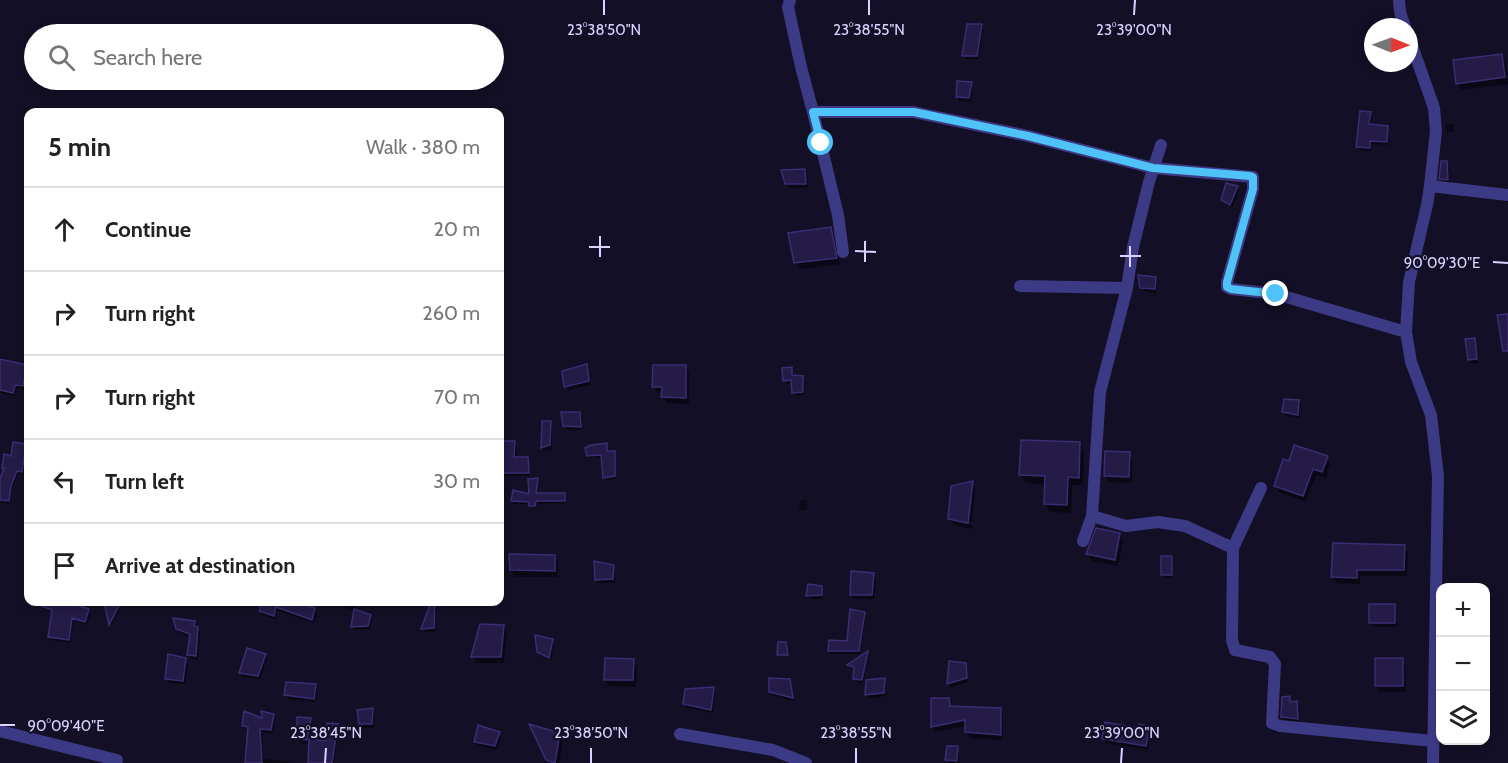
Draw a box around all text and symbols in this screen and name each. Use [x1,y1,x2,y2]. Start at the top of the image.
north arrow [1364,18,1418,72]
text: 23°38'50"N [567,21,641,39]
text: 23°38'55"N [833,21,905,39]
text: 23°39'00"N [1096,21,1172,39]
search box [24,24,504,90]
icon: search [45,41,78,74]
text: Search here [93,44,202,71]
route start [807,129,833,155]
text: 5 min [48,131,111,163]
text: Walk · 380 m [366,135,480,159]
icon: ahead [48,213,81,246]
text: Continue [105,216,191,243]
text: 20 m [434,217,480,241]
text: 90°09'30"E [1404,254,1480,272]
route end [1262,280,1288,306]
icon: right [48,297,81,330]
text: Turn right [105,300,195,327]
text: 260 m [422,301,480,325]
icon: right [48,381,81,414]
text: Turn right [105,384,195,411]
text: 70 m [434,385,480,409]
icon: left [48,465,81,498]
text: Turn left [105,468,184,495]
text: 30 m [433,469,480,493]
icon: arrive [48,549,81,582]
text: Arrive at destination [105,552,295,579]
map controls [1436,583,1490,745]
button: + [1436,583,1490,637]
button: − [1436,637,1490,691]
button: layers [1436,691,1490,745]
text: 90°09'40"E [28,717,104,735]
text: 23°38'45"N [290,724,362,742]
text: 23°38'50"N [554,724,628,742]
text: 23°38'55"N [820,724,892,742]
text: 23°39'00"N [1084,724,1160,742]

